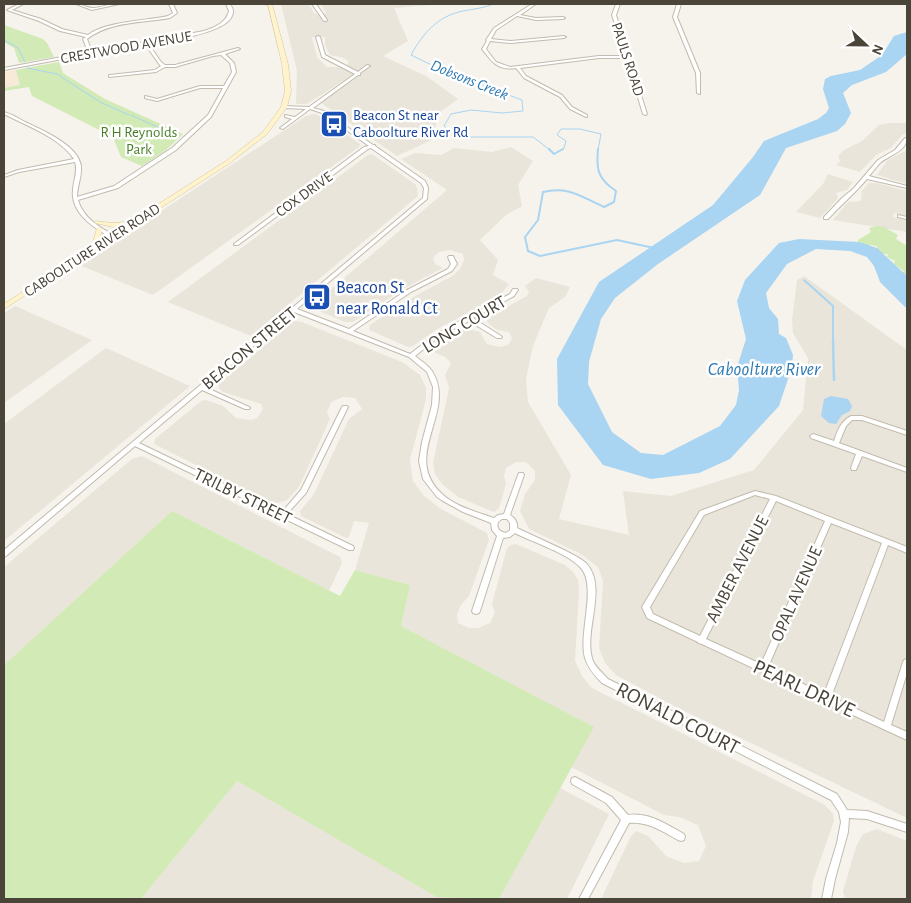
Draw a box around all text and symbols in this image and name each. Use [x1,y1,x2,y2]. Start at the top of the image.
street label: PAULS ROAD [609,20,647,98]
north arrow [841,20,891,70]
street label: CRESTWOOD AVENUE [59,29,193,66]
text: N [869,42,885,57]
water label: Dobsons Creek [428,57,511,103]
place label: Beacon St near Caboolture River Rd [353,108,468,140]
bus stop icon: Beacon St near Caboolture River Rd [319,109,349,139]
park label: R H Reynolds Park [101,125,177,157]
street label: COX DRIVE [273,169,335,220]
street label: CABOOLTURE RIVER ROAD [22,201,163,300]
place label: Beacon St near Ronald Ct [336,279,438,318]
bus stop icon: Beacon St near Ronald Ct [302,282,332,312]
street label: LONG COURT [419,293,510,357]
street label: BEACON STREET [199,304,301,393]
water label: Caboolture River [708,360,821,379]
street label: TRILBY STREET [191,465,295,528]
street label: AMBER AVENUE [703,513,773,626]
street label: OPAL AVENUE [768,544,826,645]
street label: PEARL DRIVE [750,656,858,721]
street label: RONALD COURT [613,678,743,759]

